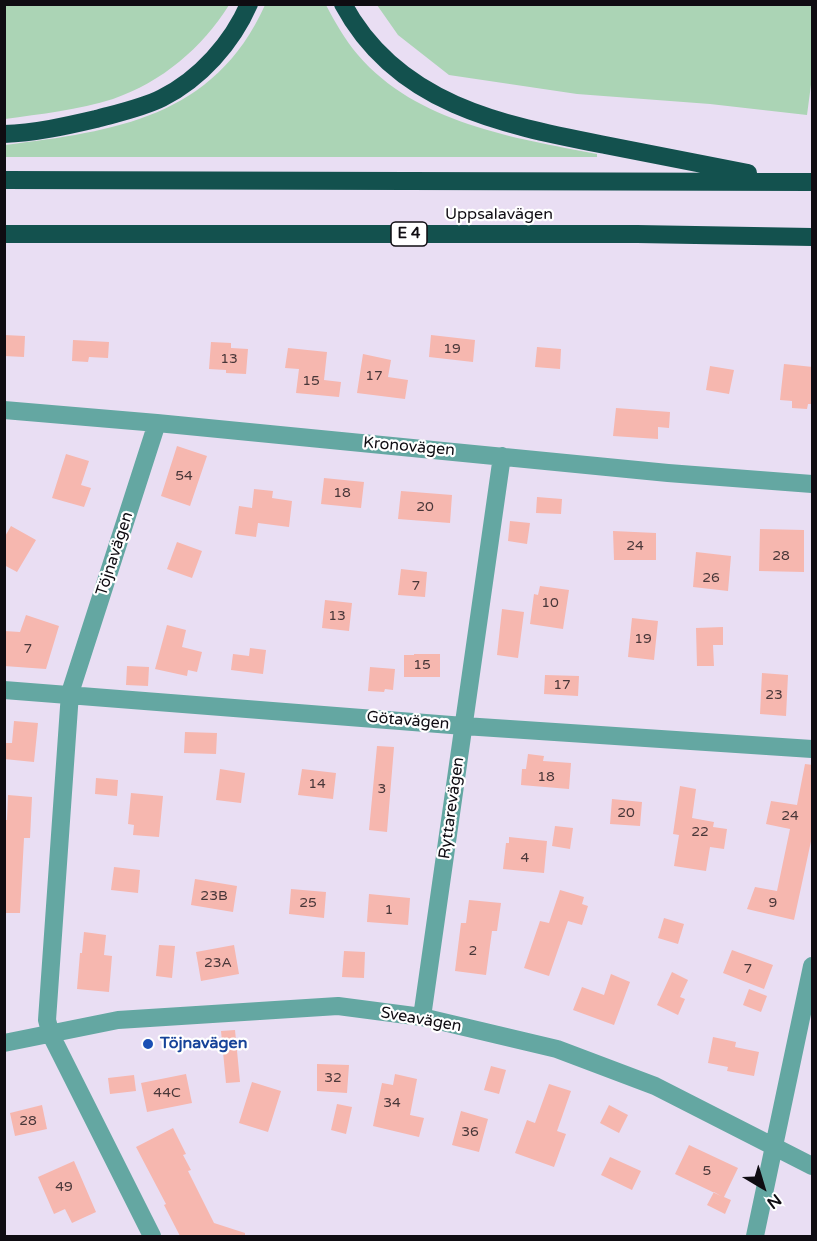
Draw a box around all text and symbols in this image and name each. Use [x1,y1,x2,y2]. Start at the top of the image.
street label: Uppsalavägen [445,205,553,225]
road number: E 4 [391,222,427,246]
house number: 19 [443,341,461,357]
house number: 13 [220,351,238,367]
house number: 17 [365,368,383,384]
house number: 15 [302,373,320,389]
street label: Kronovägen [362,433,456,461]
house number: 54 [175,468,193,484]
house number: 18 [333,485,351,501]
house number: 20 [416,499,434,515]
street label: Töjnavägen [92,509,138,599]
house number: 24 [626,538,644,554]
house number: 28 [772,548,790,564]
house number: 26 [702,570,720,586]
house number: 7 [412,578,420,594]
house number: 10 [541,595,559,611]
house number: 13 [328,608,346,624]
house number: 19 [634,631,652,647]
house number: 7 [24,641,32,657]
house number: 15 [413,657,431,673]
house number: 17 [553,677,571,693]
house number: 23 [765,687,783,703]
street label: Götavägen [366,708,450,734]
street label: Ryttarevägen [435,756,469,860]
house number: 18 [537,769,555,785]
house number: 14 [308,776,326,792]
house number: 3 [378,781,386,797]
house number: 20 [617,805,635,821]
house number: 24 [781,808,799,824]
house number: 22 [691,824,709,840]
house number: 4 [521,850,529,866]
house number: 23B [200,888,228,904]
house number: 25 [299,895,317,911]
house number: 9 [769,895,777,911]
house number: 1 [385,902,393,918]
house number: 2 [469,943,477,959]
house number: 23A [204,955,232,971]
house number: 7 [744,961,752,977]
street label: Sveavägen [379,1003,463,1037]
place label: Töjnavägen [160,1034,247,1054]
marker: Töjnavägen [141,1037,155,1051]
house number: 32 [324,1070,342,1086]
house number: 44C [153,1085,181,1101]
house number: 34 [383,1095,401,1111]
house number: 28 [19,1113,37,1129]
house number: 36 [461,1124,479,1140]
north arrow [733,1157,793,1217]
house number: 5 [703,1163,711,1179]
house number: 49 [55,1179,73,1195]
text: N [763,1189,785,1213]

